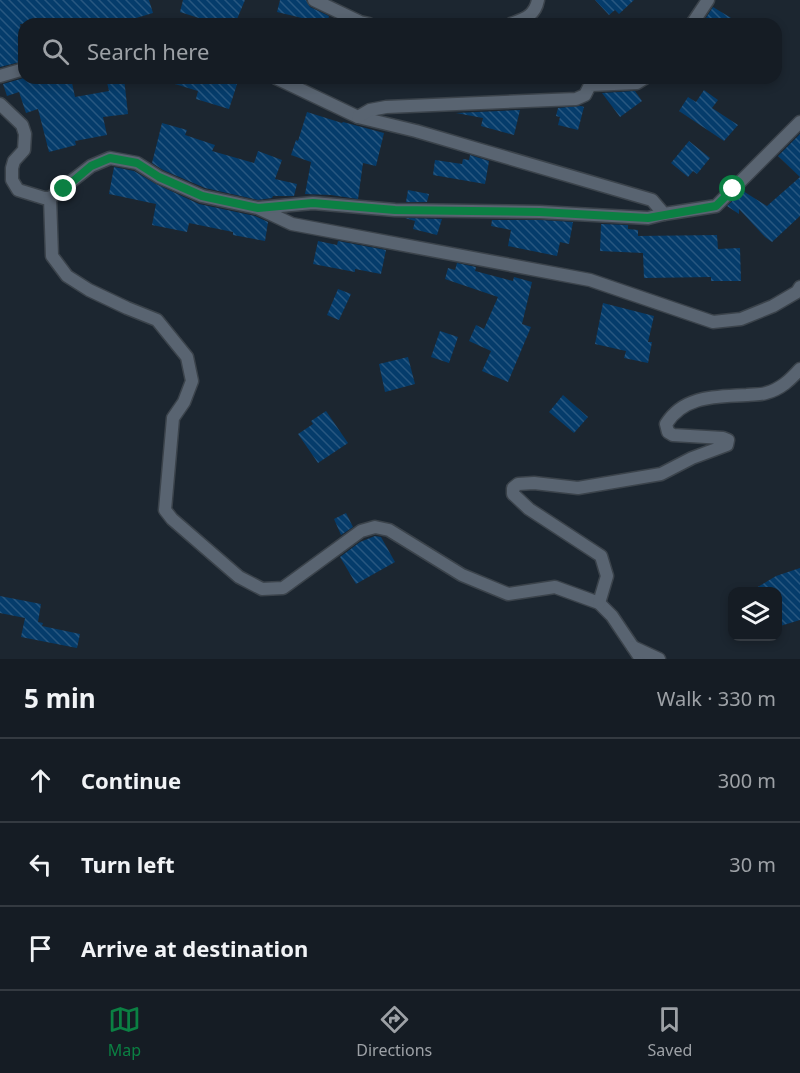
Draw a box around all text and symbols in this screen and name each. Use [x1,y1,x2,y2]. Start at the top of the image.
search box [18,18,782,84]
icon: search [39,35,72,68]
text: Search here [87,36,209,66]
route end [50,175,76,201]
route start [719,175,745,201]
map controls [728,587,782,641]
button: layers [728,587,782,641]
text: 5 min [24,680,96,716]
text: Walk · 330 m [657,685,776,712]
icon: ahead [24,764,57,797]
text: Continue [81,765,181,795]
text: 300 m [718,767,776,794]
icon: left [24,848,57,881]
text: Turn left [81,849,175,879]
text: 30 m [729,851,776,878]
icon: arrive [24,932,57,965]
text: Arrive at destination [81,933,308,963]
tab: Map [108,1003,141,1061]
tab: Directions [356,1003,432,1061]
tab: Saved [648,1003,692,1061]

